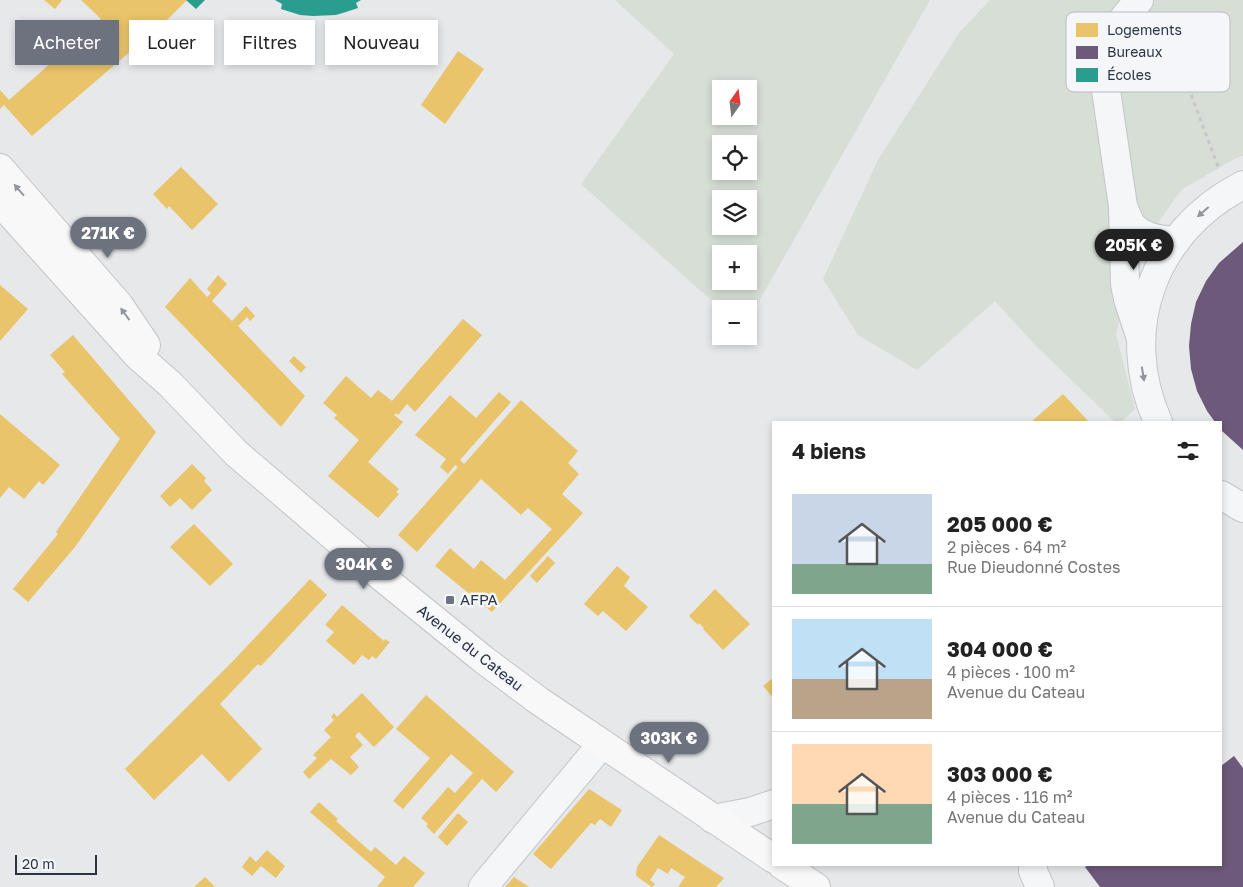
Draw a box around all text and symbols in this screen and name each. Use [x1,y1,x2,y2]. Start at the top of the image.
legend [1066,12,1230,92]
chip: Acheter [15,20,119,65]
chip: Louer [129,20,214,65]
chip: Filtres [224,20,315,65]
chip: Nouveau [325,20,438,65]
text: Logements [1107,21,1182,38]
text: Bureaux [1107,43,1163,60]
text: Écoles [1107,66,1151,83]
north arrow [712,80,758,125]
map controls [712,80,757,345]
button: locate [712,135,757,180]
one-way arrow [14,184,25,197]
button: layers [712,190,757,235]
one-way arrow [1197,206,1209,218]
pin: 271K € [67,216,149,259]
text: 271K € [81,223,135,243]
pin: 205K € [1093,228,1175,271]
text: 205K € [1106,235,1162,255]
button: + [712,245,757,290]
button: − [712,300,757,345]
one-way arrow [120,307,130,321]
one-way arrow [1140,366,1148,382]
icon: filters [1174,437,1202,465]
text: 4 biens [792,438,866,464]
text: 205 000 € [947,511,1053,537]
icon: home [832,514,892,574]
text: 2 pièces · 64 m² [947,537,1066,557]
pin: 304K € [323,548,405,590]
text: 304K € [335,554,393,574]
text: Rue Dieudonné Costes [947,557,1121,577]
place label: AFPA [460,590,498,608]
marker: AFPA [444,594,456,606]
street label: Avenue du Cateau [414,600,527,694]
text: 304 000 € [947,636,1053,662]
icon: home [832,639,892,699]
text: 4 pièces · 100 m² [947,662,1075,682]
text: Avenue du Cateau [947,682,1085,702]
pin: 303K € [628,722,710,764]
text: 303K € [641,728,697,748]
text: 303 000 € [947,761,1053,787]
icon: home [832,764,892,824]
text: 4 pièces · 116 m² [947,787,1073,807]
text: Avenue du Cateau [947,807,1085,827]
scale bar [15,852,98,875]
text: 20 m [22,855,55,872]

